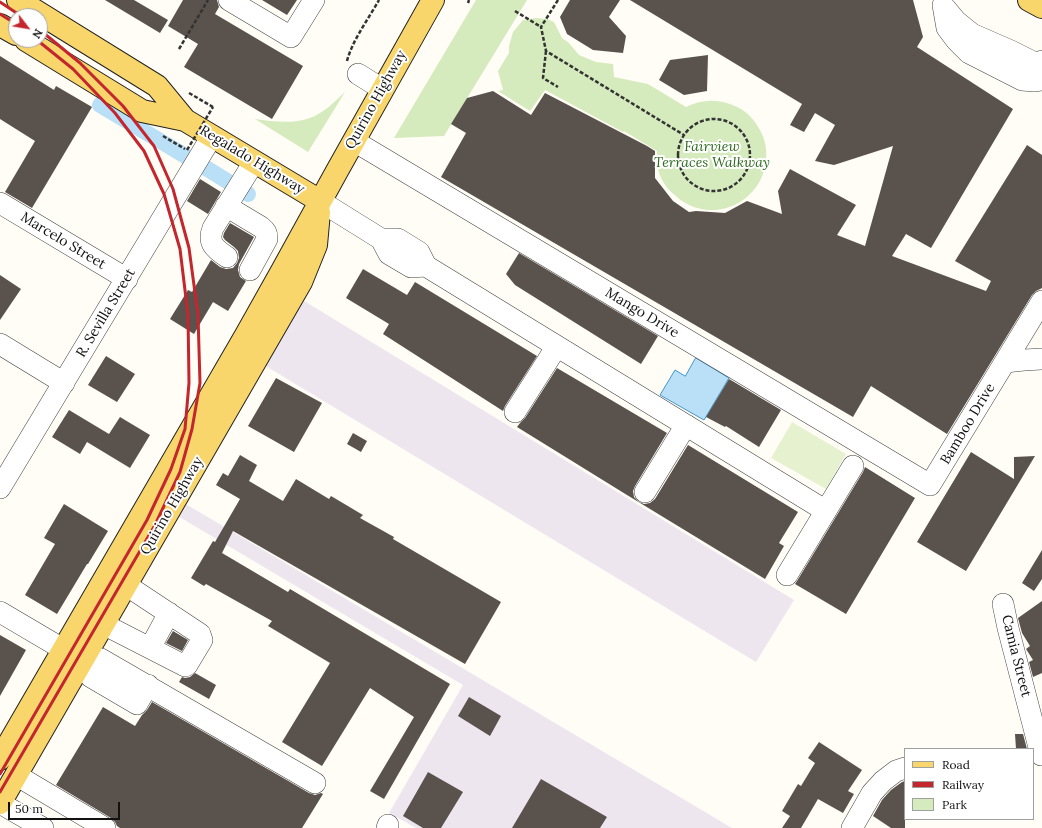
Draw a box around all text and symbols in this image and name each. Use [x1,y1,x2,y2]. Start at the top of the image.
north arrow [8,8,48,48]
text: N [29,26,46,41]
street label: Quirino Highway [342,48,410,152]
street label: Regalado Highway [197,122,307,198]
park label: Fairview Terraces Walkway [654,139,770,172]
street label: Marcelo Street [17,209,109,273]
street label: R. Sevilla Street [73,266,139,360]
street label: Mango Drive [602,284,682,342]
street label: Bamboo Drive [937,380,999,468]
street label: Quirino Highway [137,454,207,558]
street label: Camia Street [998,613,1034,699]
legend [904,748,1034,820]
text: Road [942,757,970,772]
text: Railway [942,777,984,792]
scale bar [10,794,122,820]
text: Park [942,797,967,812]
text: 50 m [15,801,43,816]

